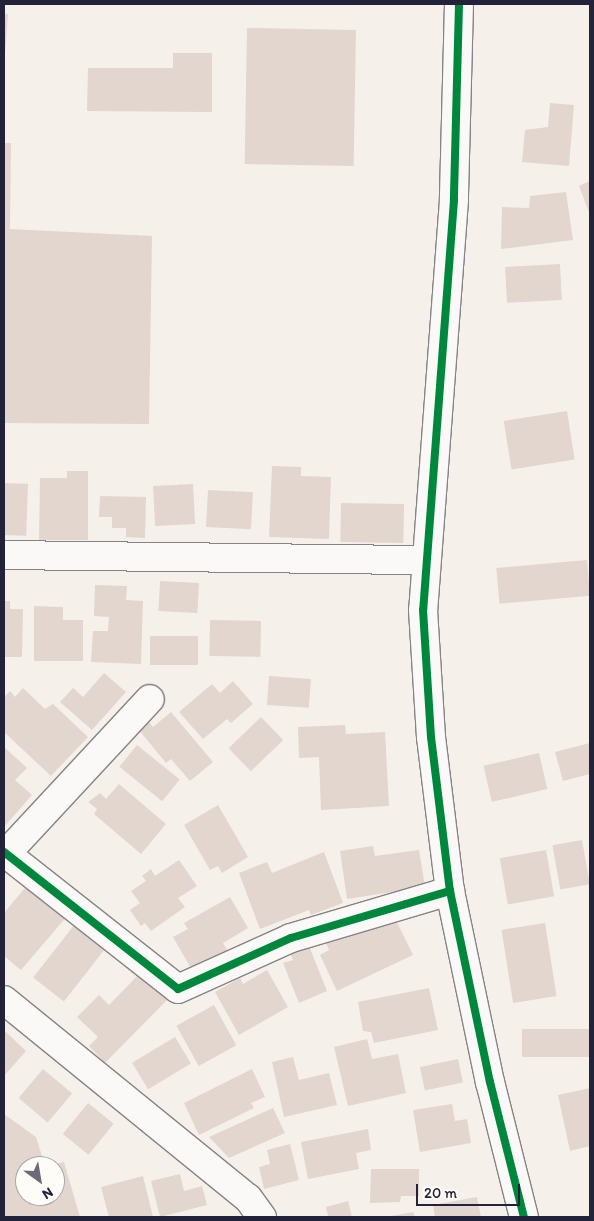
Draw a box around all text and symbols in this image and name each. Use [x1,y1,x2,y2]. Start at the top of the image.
north arrow [15,1156,65,1206]
scale bar [419,1174,523,1206]
text: N [39,1184,56,1203]
text: 20 m [424,1184,457,1202]

